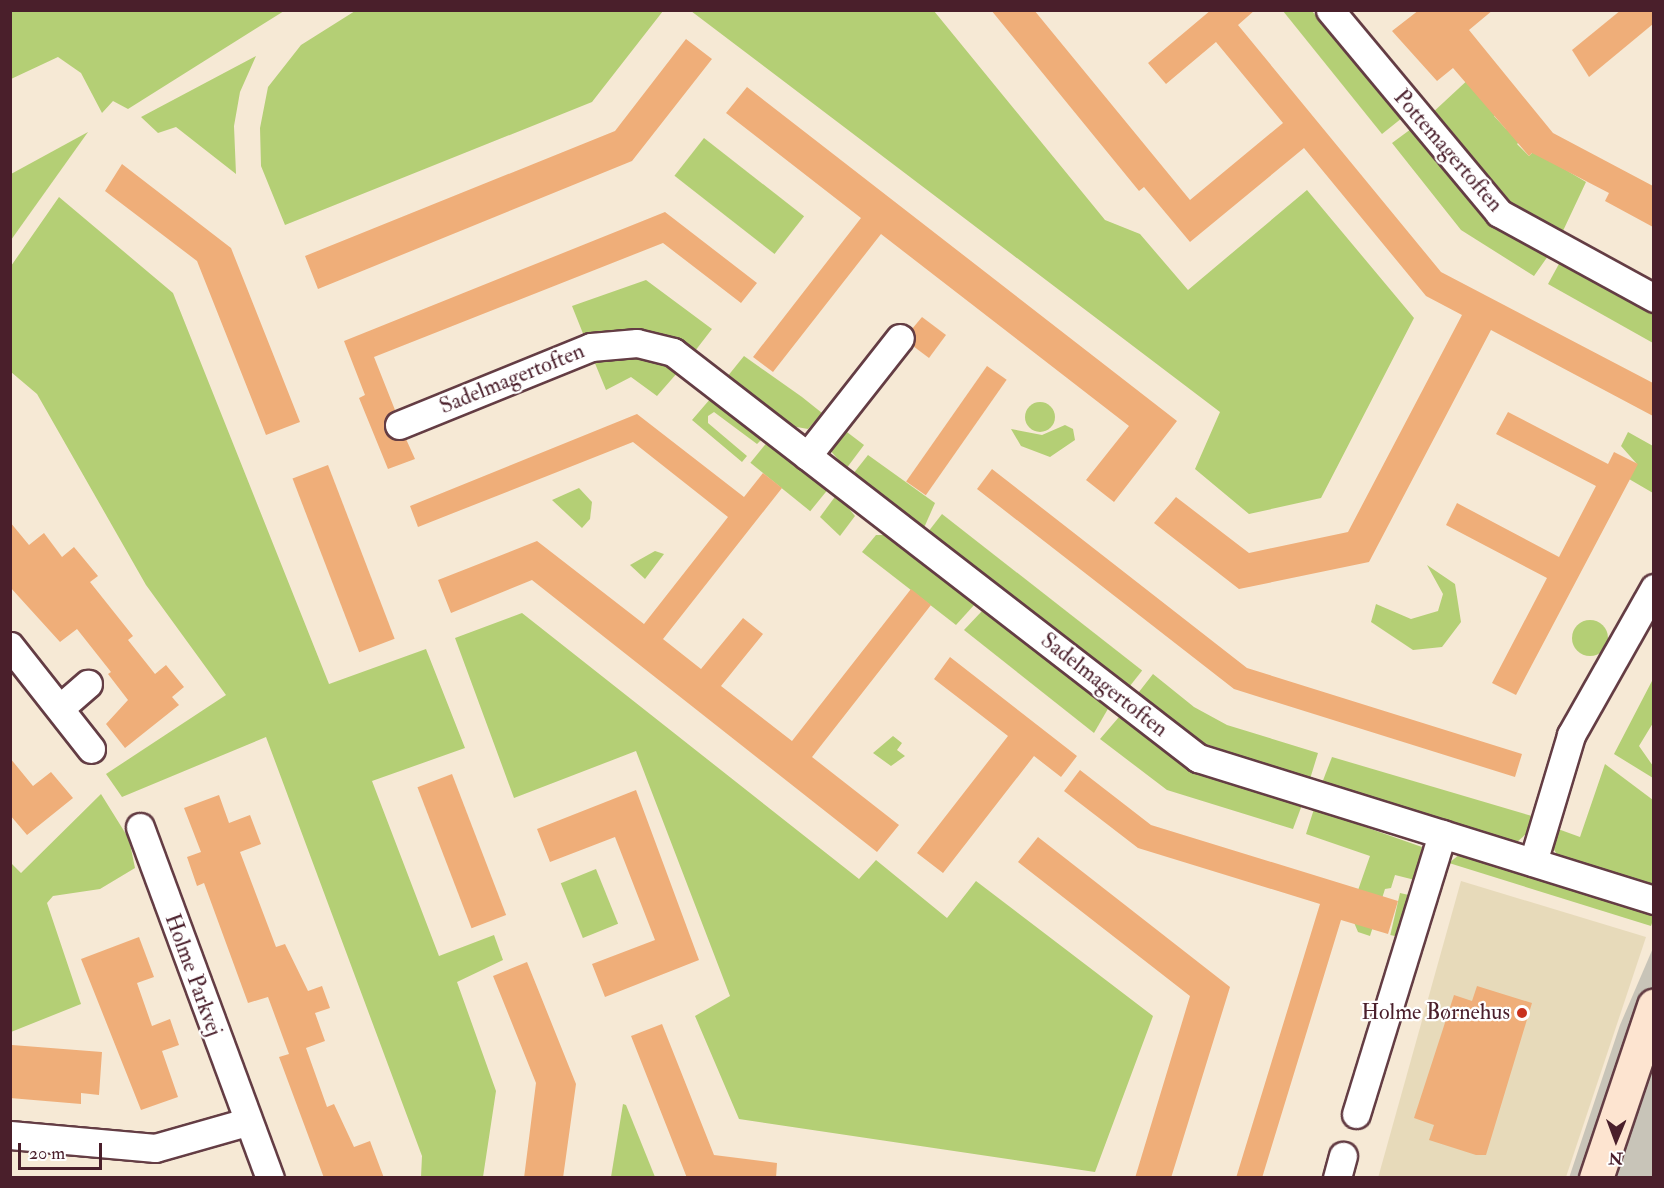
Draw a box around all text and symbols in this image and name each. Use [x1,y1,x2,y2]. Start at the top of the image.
street label: Pottemagertoften [1388,85,1508,217]
street label: Sadelmagertoften [436,338,588,420]
street label: Sadelmagertoften [1035,627,1173,743]
street label: Holme Parkvej [159,910,227,1040]
place label: Holme Børnehus [1361,1000,1510,1026]
marker: Holme Børnehus [1515,1006,1529,1020]
north arrow [1586,1110,1646,1170]
scale bar [21,1131,105,1169]
text: 20 m [29,1142,65,1165]
text: N [1608,1148,1623,1168]

